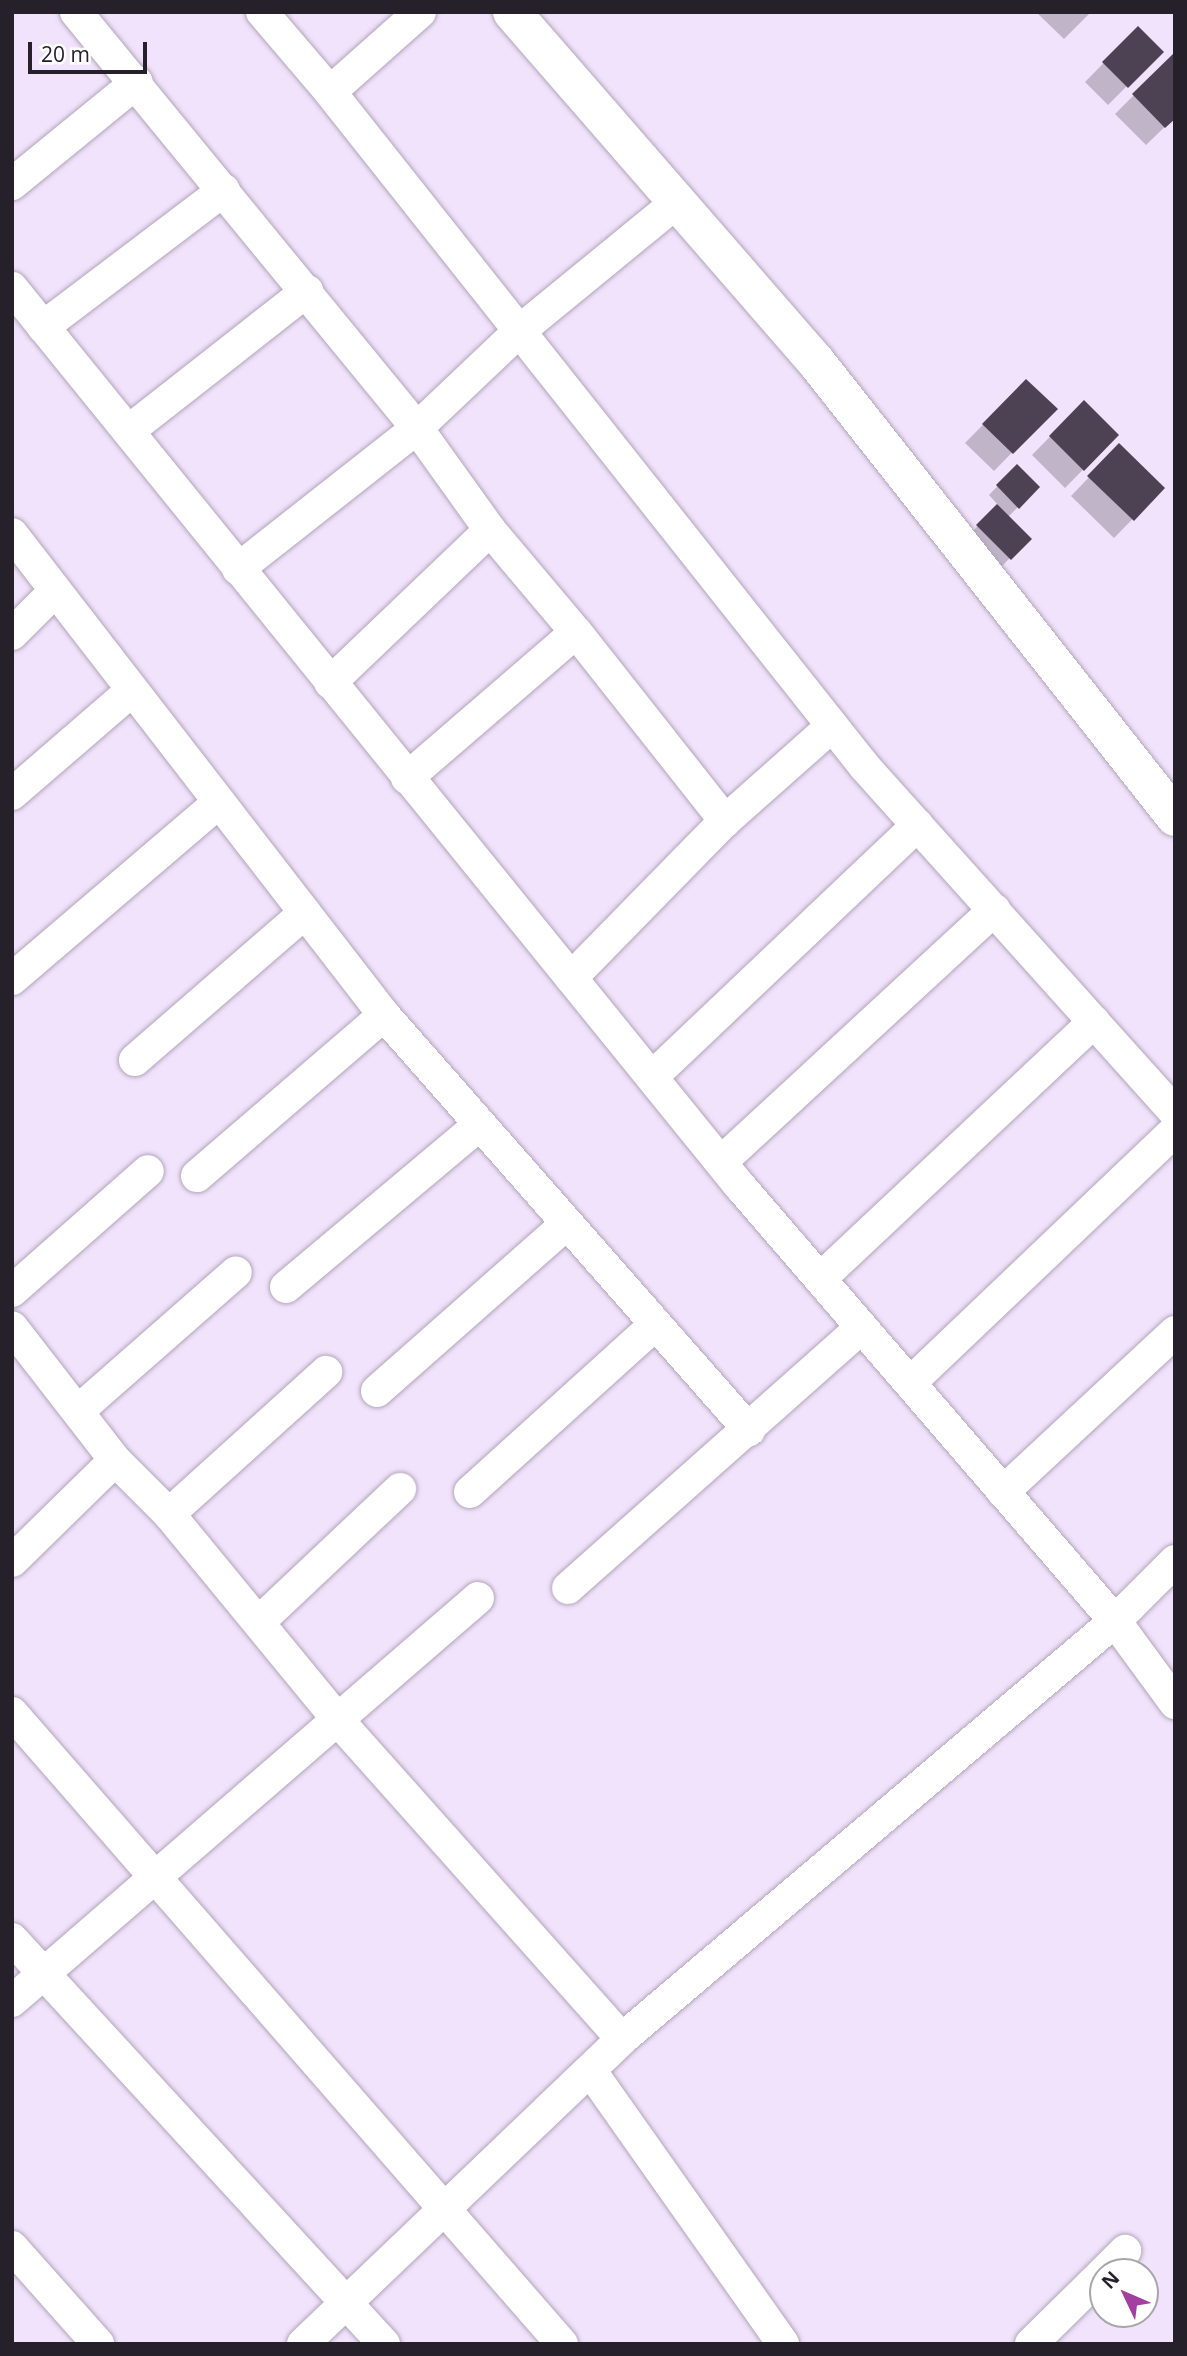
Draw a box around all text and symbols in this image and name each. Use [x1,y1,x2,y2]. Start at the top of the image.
scale bar [32,28,150,72]
text: 20 m [41,40,90,68]
north arrow [1089,2258,1159,2328]
text: N [1096,2265,1125,2294]

